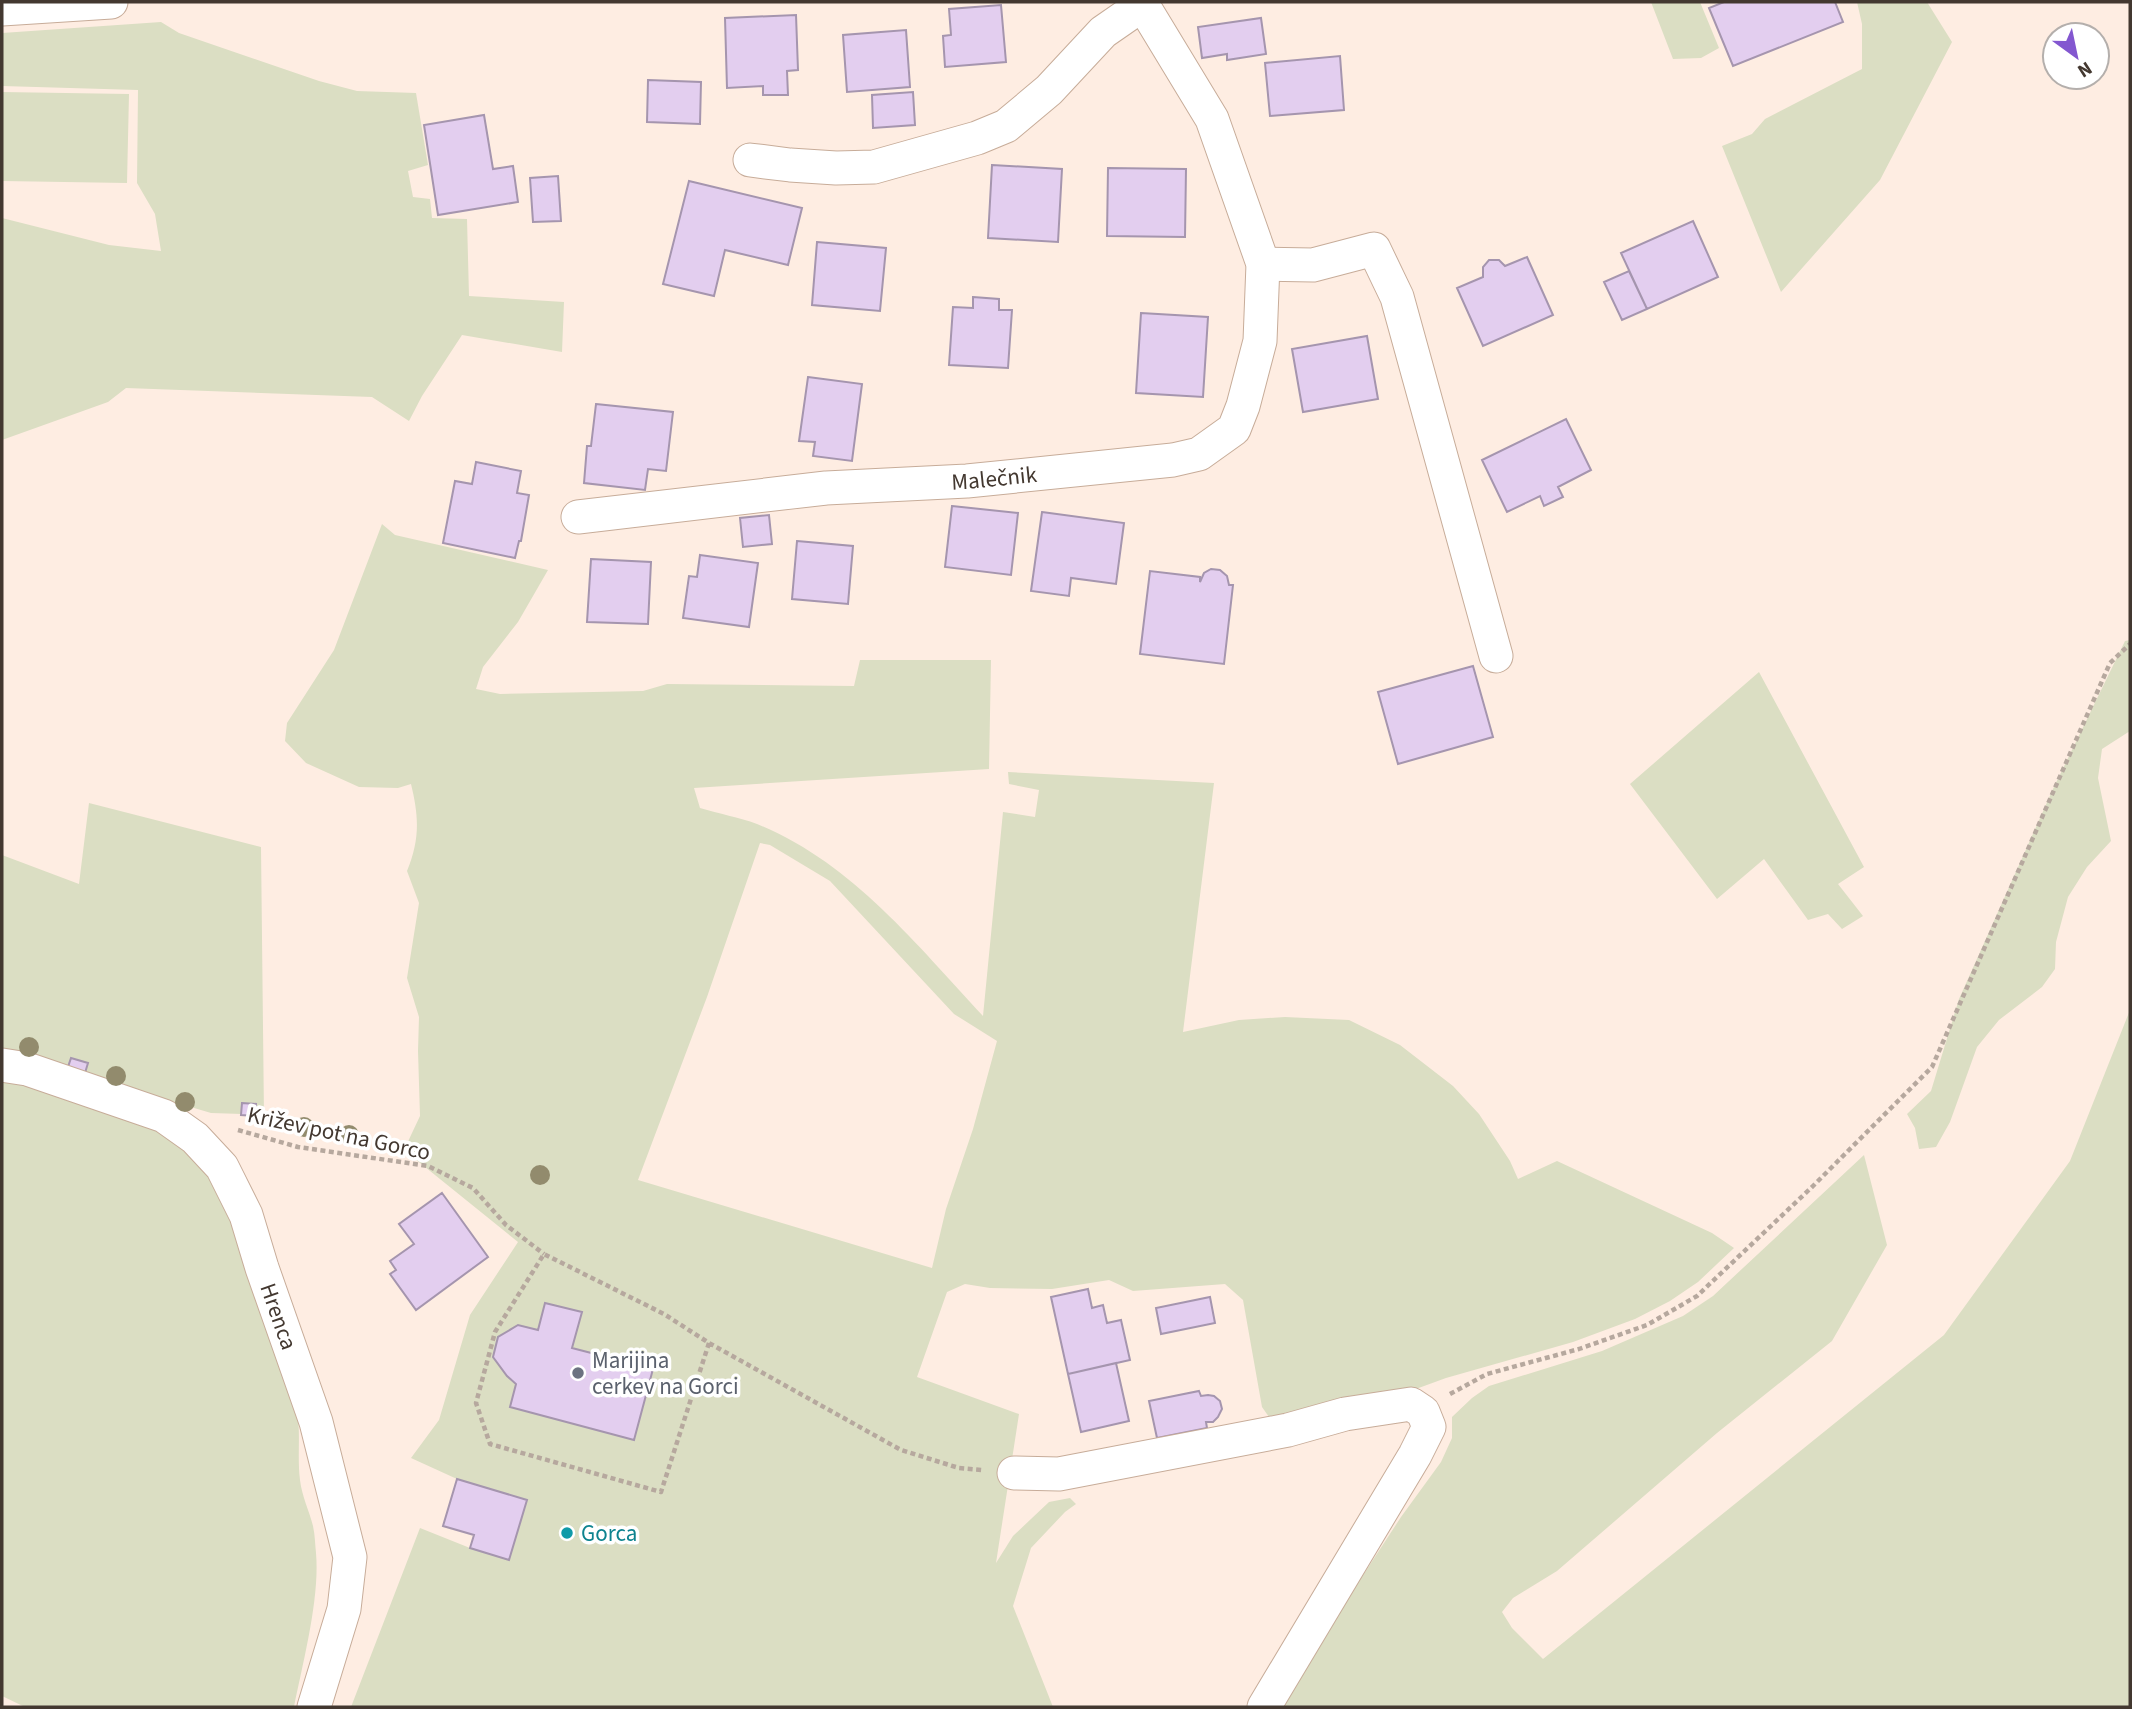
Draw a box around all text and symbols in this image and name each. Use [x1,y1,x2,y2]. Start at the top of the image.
north arrow [2041,21,2111,91]
text: N [2072,54,2097,84]
street label: Malečnik [950,458,1039,499]
street label: Križev pot na Gorco [244,1098,433,1169]
street label: Hrenca [252,1279,305,1354]
place label: Marijina cerkev na Gorci [592,1344,739,1403]
marker: Marijina cerkev na Gorci [570,1365,586,1381]
place label: Gorca [581,1517,637,1550]
marker: Gorca [559,1525,575,1541]

